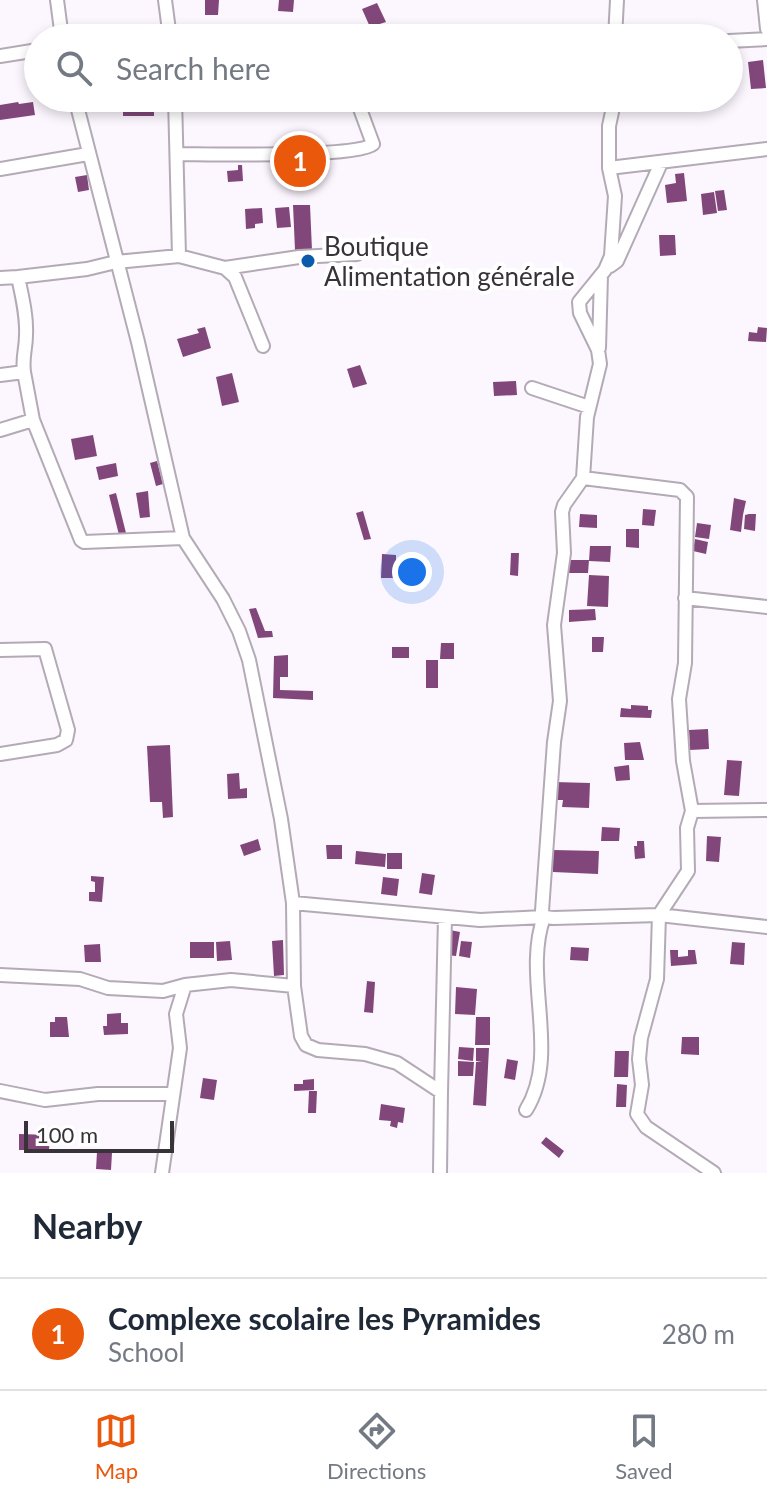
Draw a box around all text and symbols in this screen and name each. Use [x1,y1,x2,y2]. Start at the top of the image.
search box [24,24,743,112]
icon: search [52,46,96,90]
text: Search here [116,50,271,86]
pin: 1 [274,131,326,191]
place label: Boutique Alimentation générale [324,230,575,292]
marker: Boutique Alimentation générale [299,252,317,270]
your location [392,552,432,592]
scale bar [24,1117,174,1153]
text: 100 m [36,1121,98,1148]
text: Nearby [32,1205,143,1246]
text: Complexe scolaire les Pyramides [108,1300,541,1336]
text: 1 [50,1318,66,1350]
text: 280 m [662,1318,735,1350]
text: School [108,1336,185,1368]
tab: Map [94,1409,138,1484]
tab: Directions [327,1409,426,1484]
tab: Saved [615,1409,673,1484]

